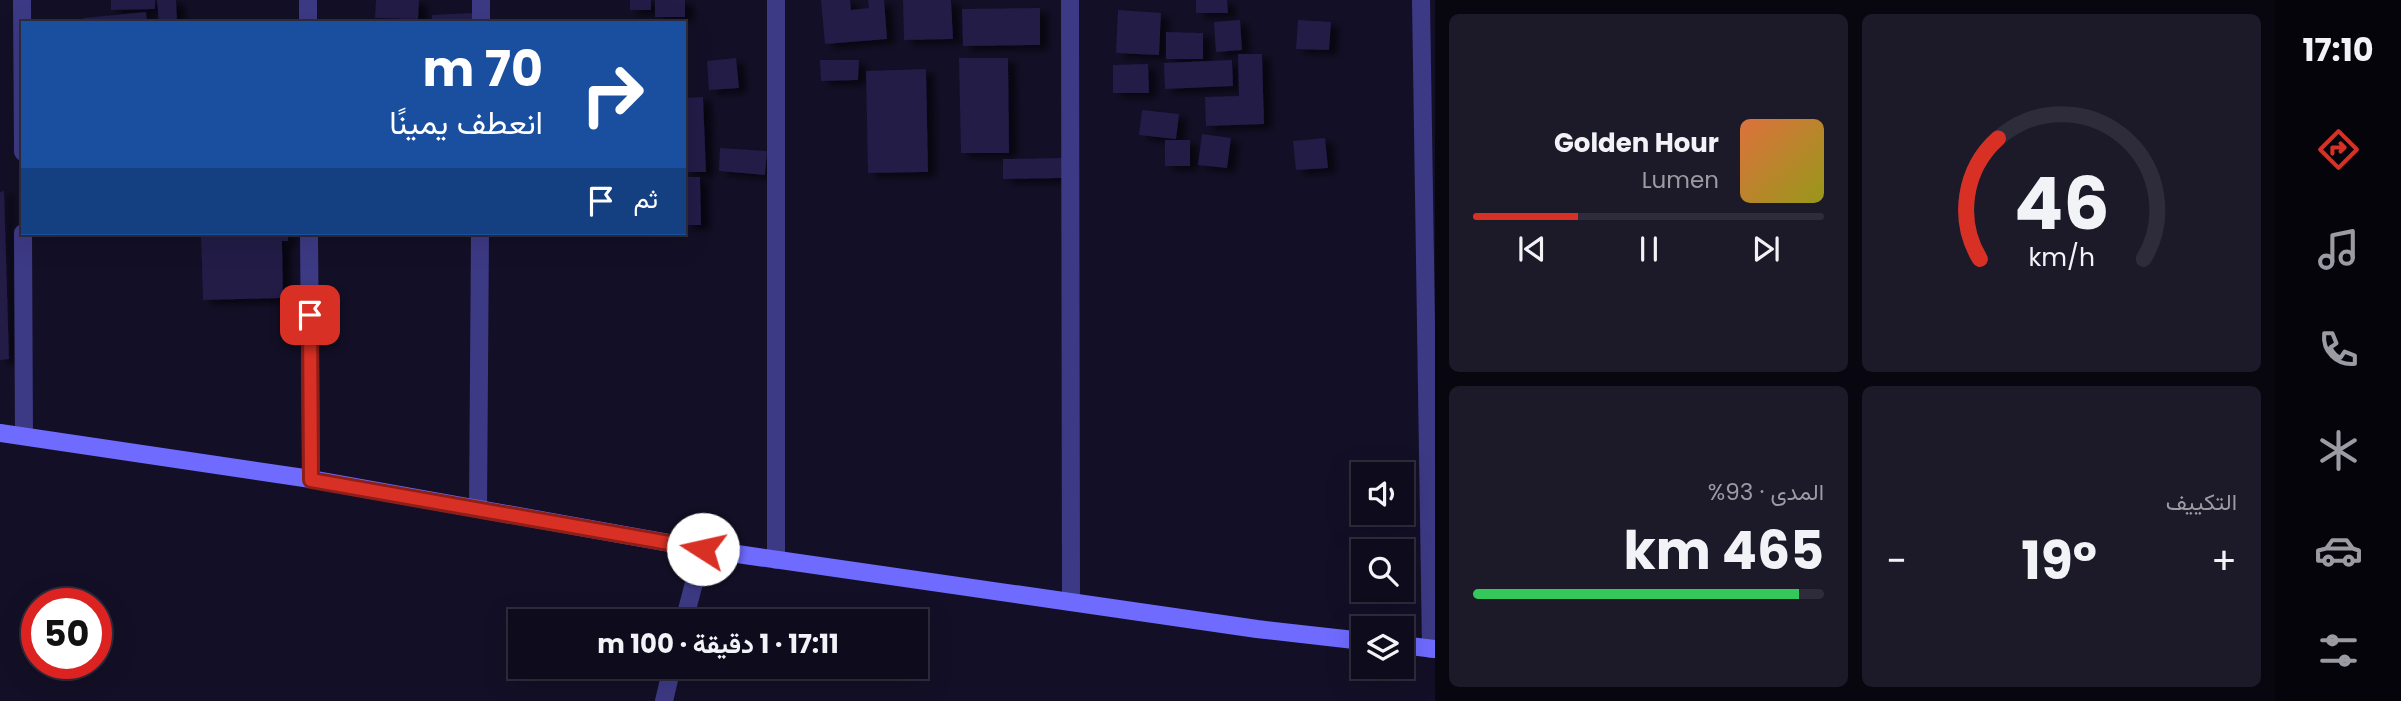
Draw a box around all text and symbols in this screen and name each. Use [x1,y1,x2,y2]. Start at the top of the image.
text: 17:10 [2302,27,2374,72]
text: 70 m [423,35,543,103]
icon: right [567,49,658,140]
text: انعطف يمينًا [389,100,543,145]
text: Golden Hour [1554,125,1719,161]
icon: directions [2314,125,2363,174]
text: 46 [2014,154,2109,255]
text: Lumen [1642,164,1719,196]
text: ثم [634,181,658,217]
icon: arrive [582,182,620,220]
icon: music [2314,225,2363,274]
icon: previous [1513,230,1551,268]
icon: pause [1630,230,1668,268]
icon: next [1747,230,1785,268]
text: km/h [2028,240,2095,275]
pin [280,285,340,345]
icon: arrive [291,296,329,334]
icon: phone [2314,325,2363,374]
icon: climate [2314,426,2363,475]
map controls [1351,462,1414,679]
button: sound [1351,462,1414,525]
text: المدى · 93% [1708,476,1824,508]
text: التكييف [2166,486,2237,518]
position arrow [666,512,740,586]
text: 465 km [1624,514,1824,587]
text: 19° [2021,524,2097,597]
icon: car [2314,526,2363,575]
text: − [1886,534,1907,587]
text: + [2211,534,2237,587]
button: search [1351,539,1414,602]
speed limit sign: 50 [21,588,112,679]
button: layers [1351,616,1414,679]
text: 17:11 · 1 دقيقة · 100 m [597,626,839,662]
icon: filters [2314,626,2363,675]

